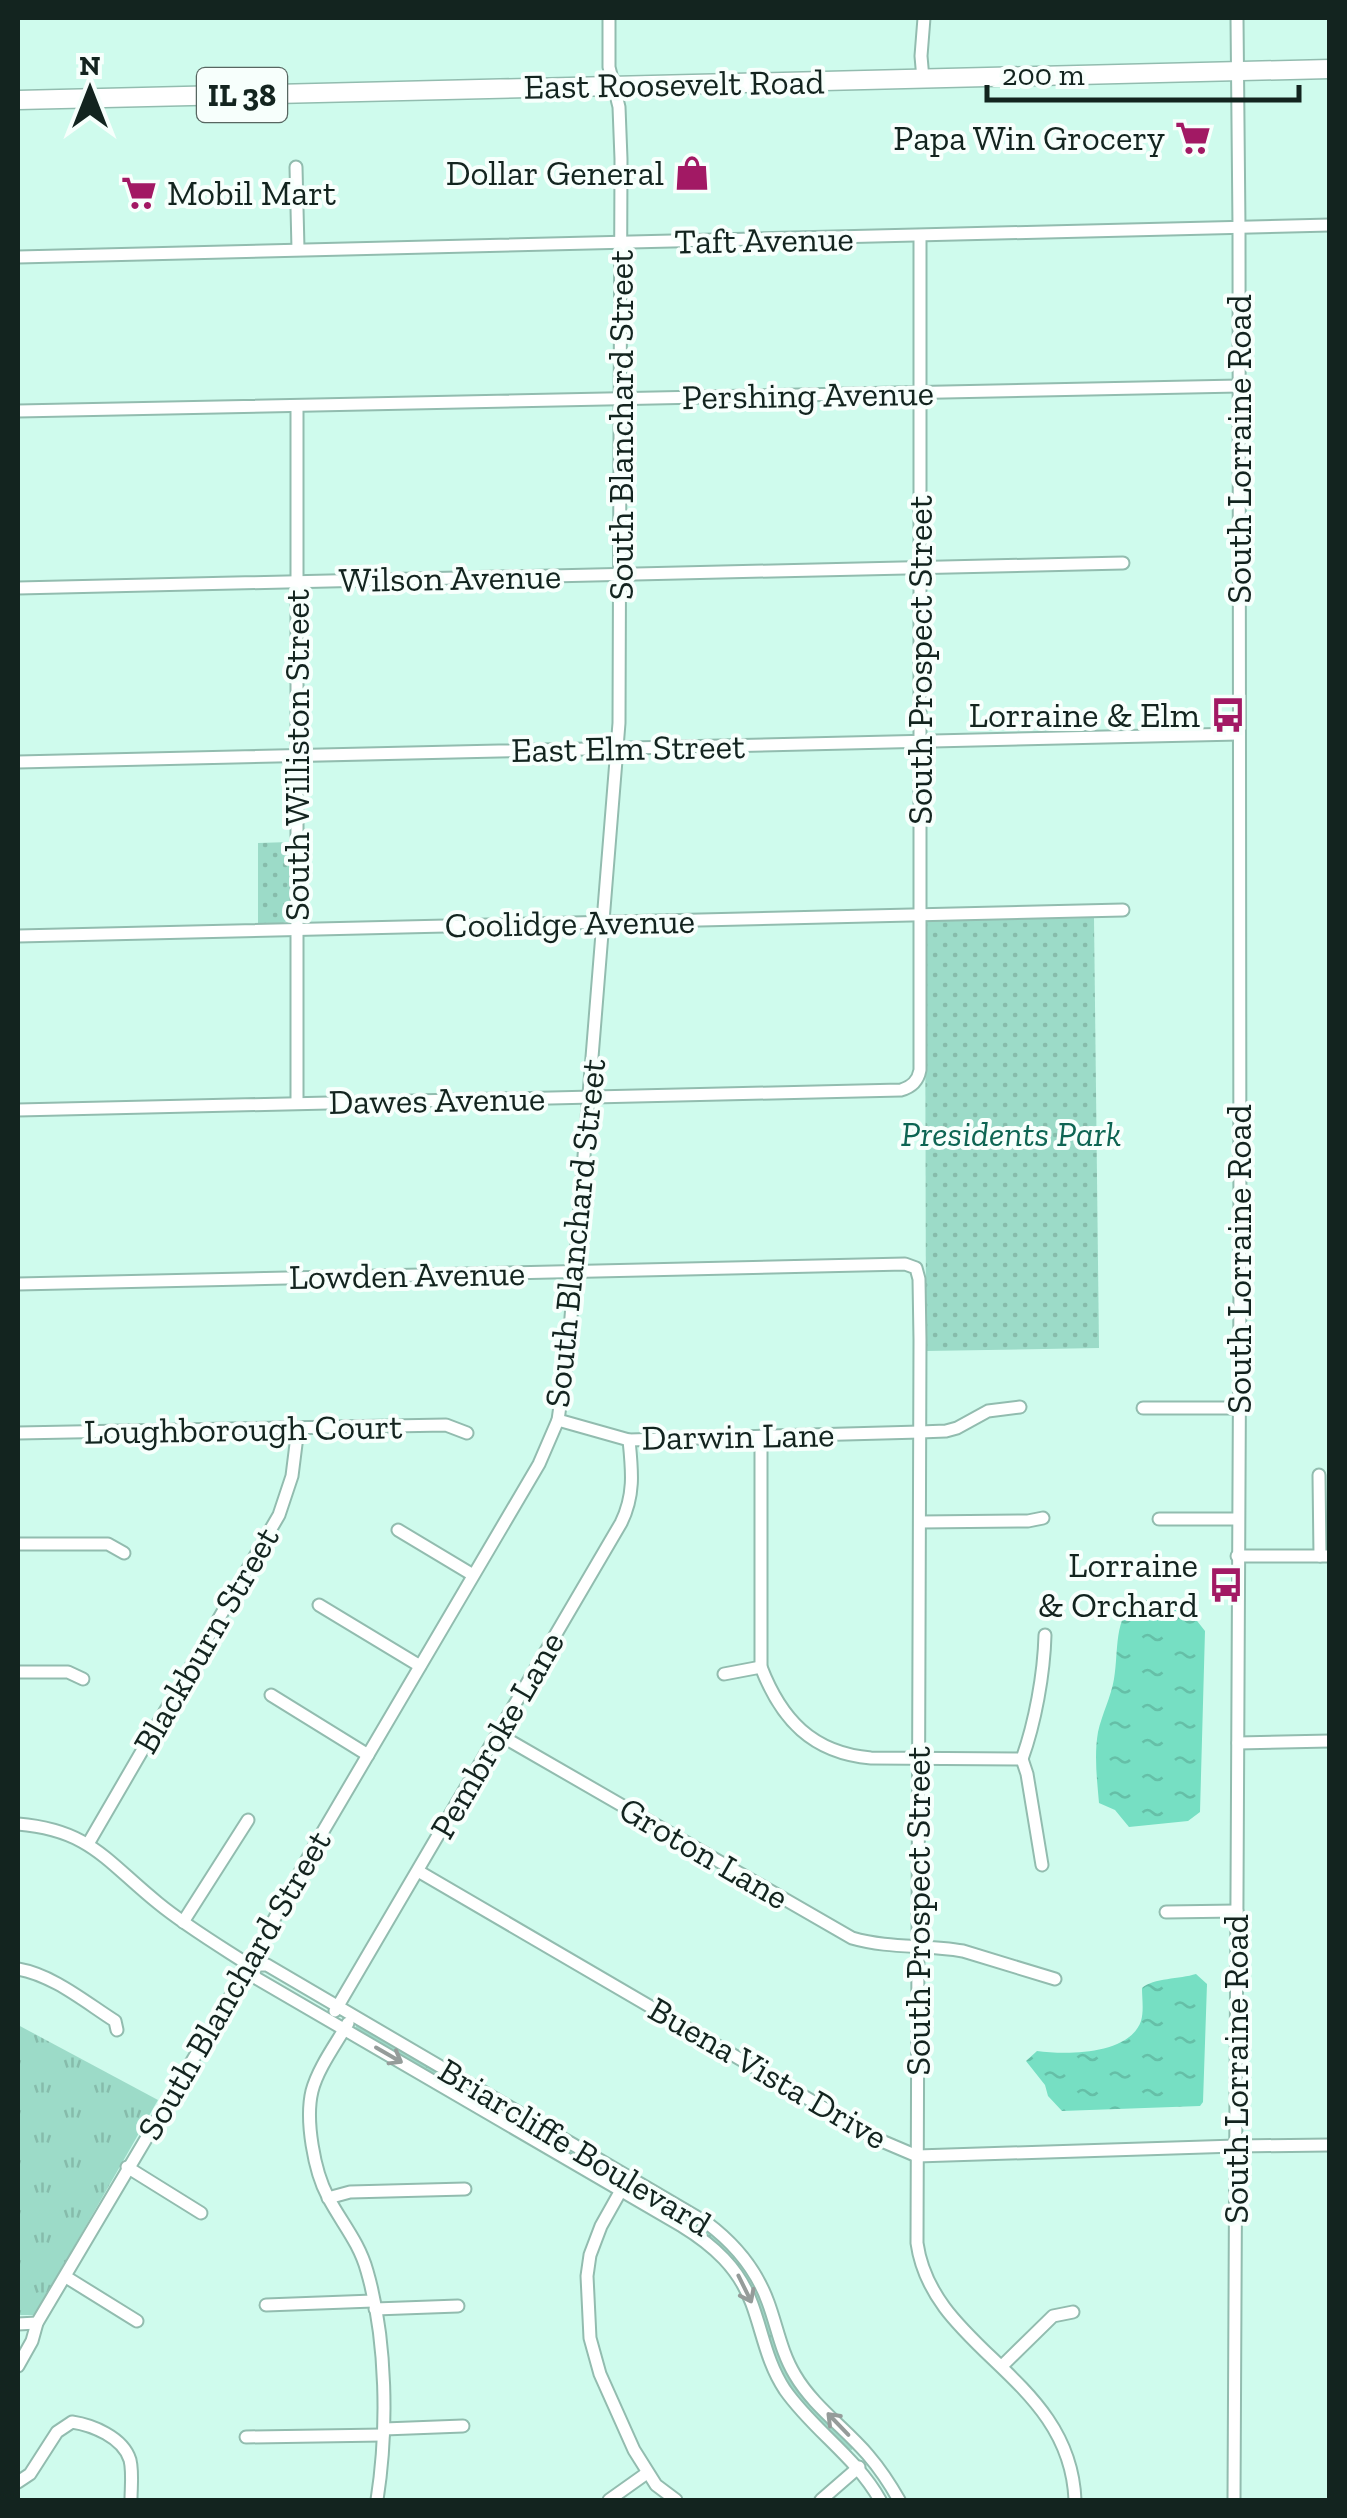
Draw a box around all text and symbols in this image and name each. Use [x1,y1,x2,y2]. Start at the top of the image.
north arrow [40,40,140,140]
scale bar [987,40,1300,102]
text: N [79,49,101,82]
text: 200 m [1002,57,1085,93]
street label: East Roosevelt Road [523,60,825,108]
road number: IL 38 [197,68,287,122]
place label: Papa Win Grocery [893,117,1165,159]
supermarket icon: Papa Win Grocery [1174,119,1212,157]
place label: Dollar General [446,152,664,194]
shop icon: Dollar General [673,154,711,192]
place label: Mobil Mart [167,172,336,214]
supermarket icon: Mobil Mart [120,174,158,212]
street label: Taft Avenue [674,217,854,263]
street label: South Blanchard Street [600,250,642,600]
street label: South Lorraine Road [1218,294,1260,604]
street label: Pershing Avenue [682,372,934,418]
street label: South Prospect Street [899,495,941,825]
street label: Wilson Avenue [338,555,562,601]
street label: South Williston Street [276,589,318,921]
place label: Lorraine & Elm [969,694,1200,736]
bus stop icon: Lorraine & Elm [1209,696,1247,734]
street label: East Elm Street [511,725,745,771]
street label: Coolidge Avenue [445,900,695,946]
street label: South Blanchard Street [536,1057,614,1409]
street label: Dawes Avenue [328,1077,546,1123]
street label: South Lorraine Road [1218,1104,1260,1414]
park label: Presidents Park [901,1113,1121,1155]
street label: Lowden Avenue [288,1252,526,1298]
street label: Loughborough Court [83,1405,403,1453]
street label: Darwin Lane [641,1413,835,1459]
street label: Blackburn Street [124,1519,288,1761]
place label: Lorraine & Orchard [1038,1544,1198,1626]
bus stop icon: Lorraine & Orchard [1207,1566,1245,1604]
street label: Pembroke Lane [421,1624,573,1846]
street label: South Prospect Street [897,1746,939,2076]
street label: Groton Lane [612,1788,796,1918]
street label: South Blanchard Street [128,1823,340,2147]
street label: South Lorraine Road [1215,1914,1257,2224]
street label: Buena Vista Drive [641,1988,895,2158]
one-way arrow [374,2045,402,2065]
street label: Briarcliffe Boulevard [431,2049,719,2245]
one-way arrow [736,2273,755,2303]
one-way arrow [827,2413,851,2437]

